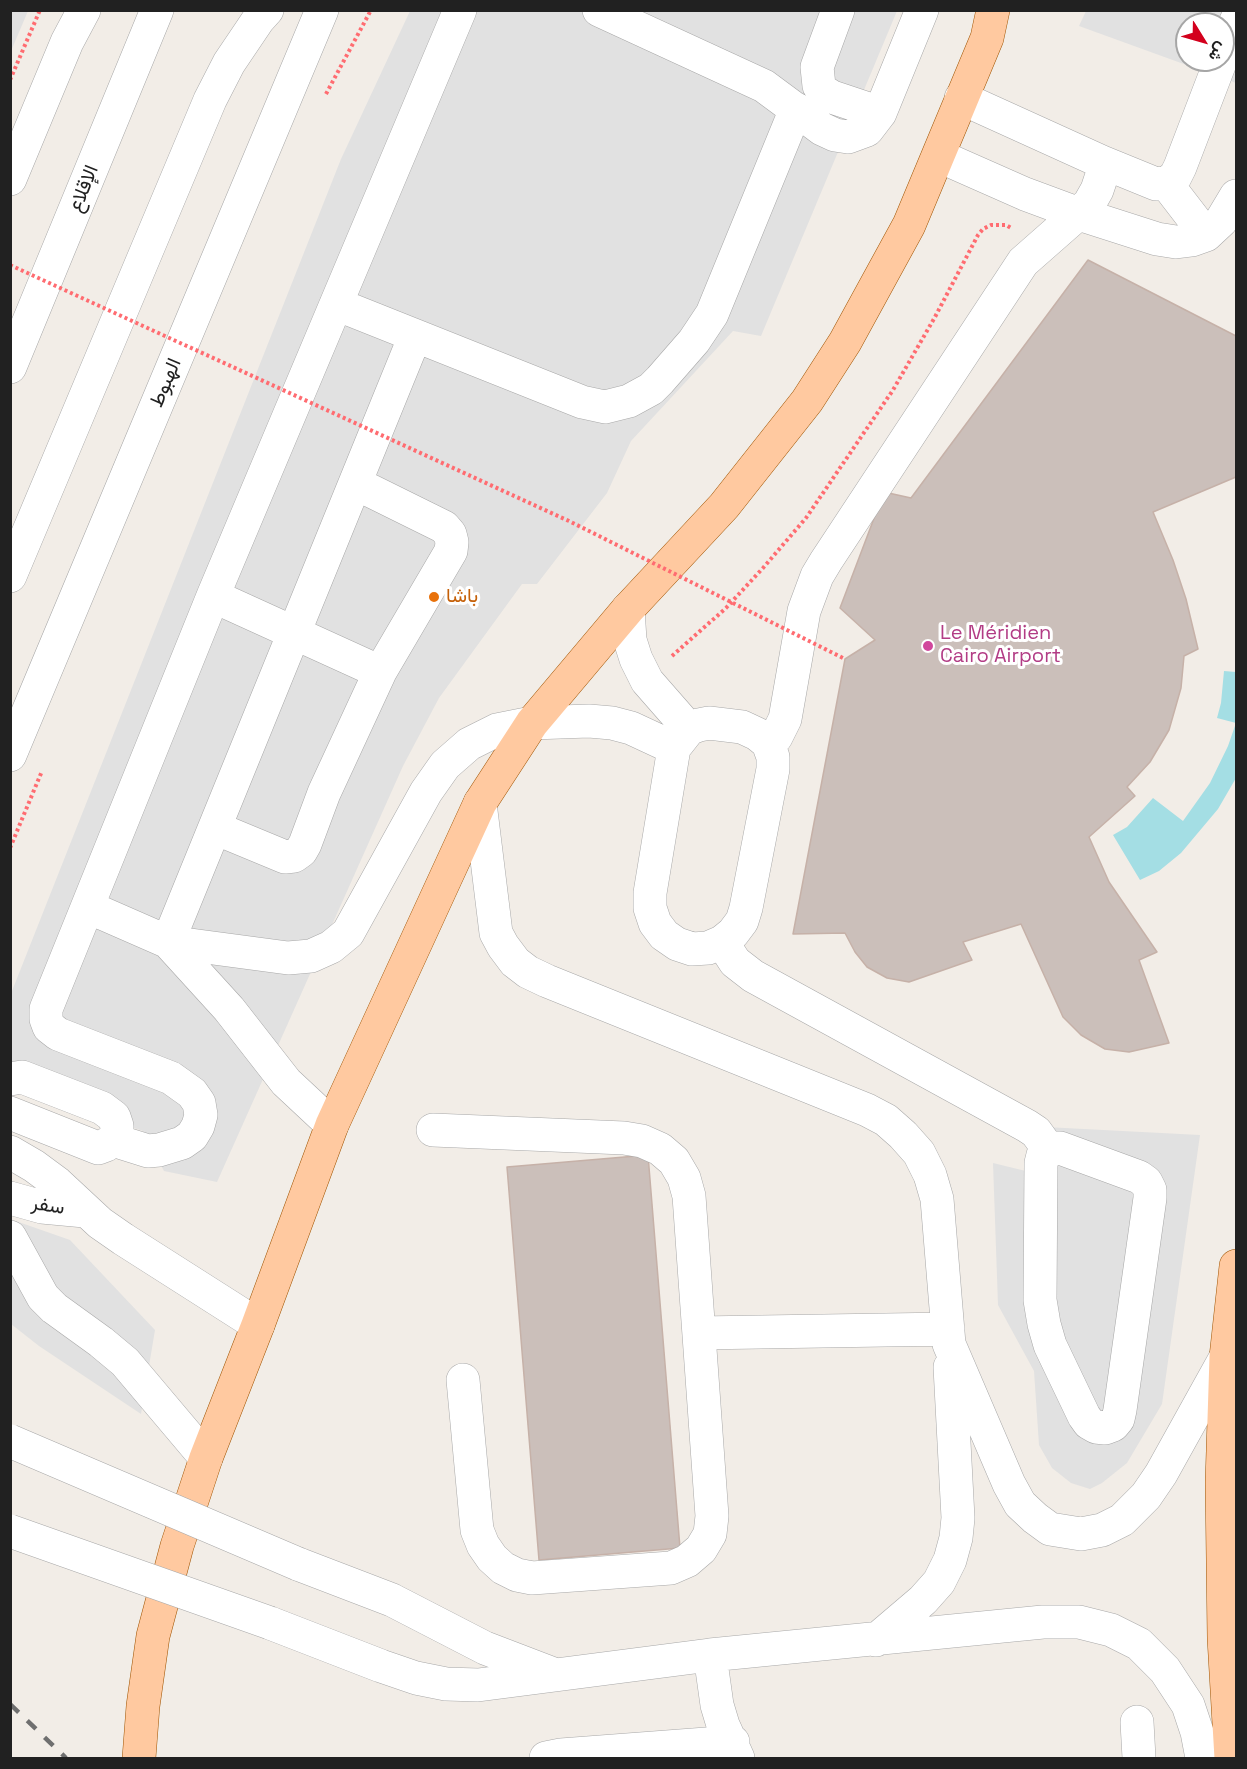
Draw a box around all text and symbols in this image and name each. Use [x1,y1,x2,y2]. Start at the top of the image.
north arrow [1175,12,1235,72]
text: ش [1204,38,1232,66]
street label: الإقلاع [64,162,104,216]
street label: الهبوط [145,355,187,411]
place label: باشا [446,585,478,609]
marker: باشا [427,590,441,604]
place label: Le Méridien Cairo Airport [940,622,1061,669]
marker: Le Méridien Cairo Airport [921,639,935,653]
street label: سفر [30,1192,66,1220]

